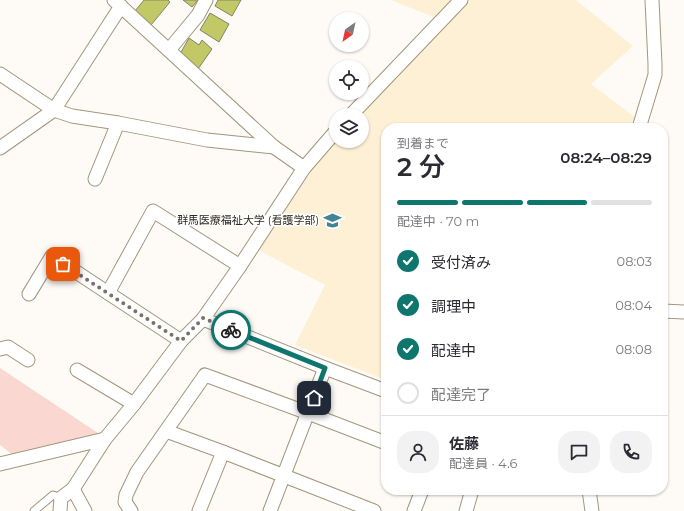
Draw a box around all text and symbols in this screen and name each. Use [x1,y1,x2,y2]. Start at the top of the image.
north arrow [329,12,369,52]
map controls [329,12,369,148]
button: locate [329,60,369,100]
button: layers [329,108,369,148]
text: 到着まで [397,135,449,151]
text: 08:24–08:29 [560,148,652,167]
text: 2 分 [397,151,445,183]
school or university icon: 群馬医療福祉大学 (看護学部) [322,210,342,230]
place label: 群馬医療福祉大学 (看護学部) [177,213,319,227]
text: 配達中 · 70 m [397,213,479,229]
pin [46,247,80,281]
icon: check [397,250,419,272]
icon: bag [52,253,74,275]
text: 受付済み [431,253,491,272]
text: 08:03 [617,253,652,269]
icon: check [397,294,419,316]
text: 調理中 [431,297,476,316]
text: 08:04 [615,297,652,313]
courier [211,310,251,350]
icon: bike [220,319,242,341]
icon: check [397,338,419,360]
text: 配達中 [431,341,476,360]
text: 08:08 [615,341,652,357]
pin [297,381,331,415]
text: 配達完了 [431,385,491,404]
icon: home [303,387,325,409]
button: person [397,431,439,473]
button: chat [558,431,600,473]
button: phone [610,431,652,473]
text: 佐藤 [449,434,479,453]
text: 配達員 · 4.6 [449,455,517,471]

